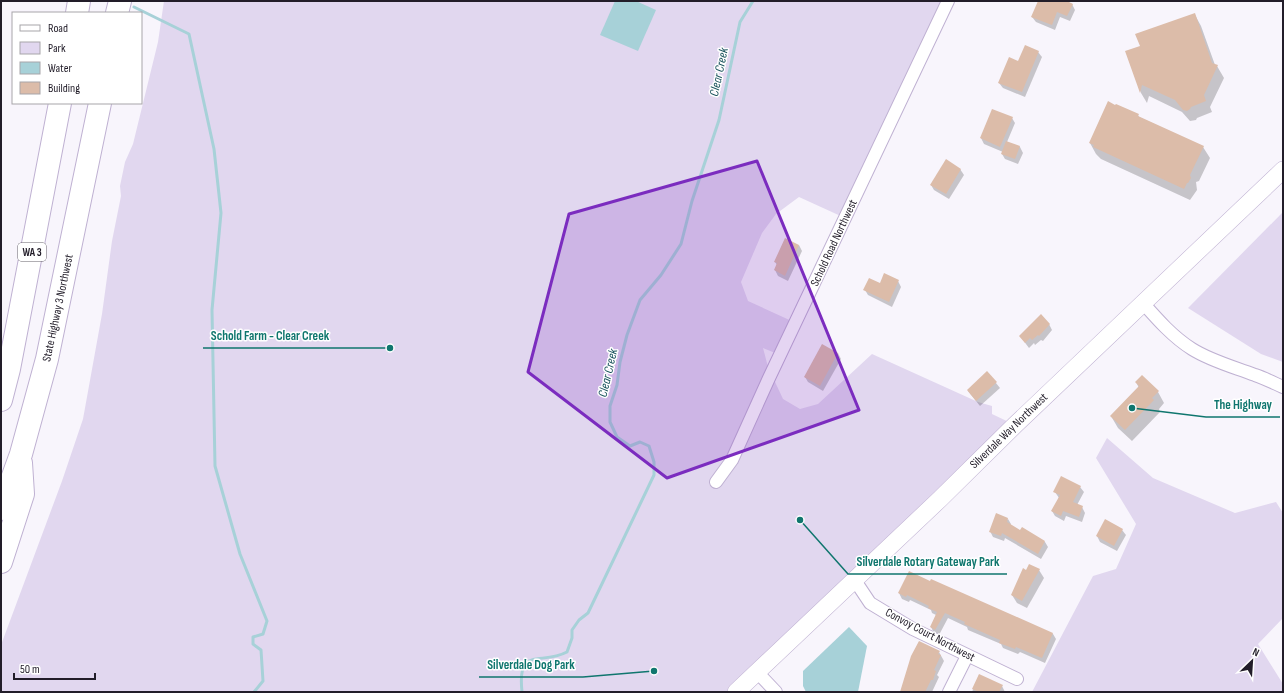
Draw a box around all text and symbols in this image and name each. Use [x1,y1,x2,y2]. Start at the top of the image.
legend [12,12,142,104]
text: Road [48,21,68,36]
text: Park [48,41,66,56]
water label: Clear Creek [706,45,732,98]
text: Water [48,61,72,76]
text: Building [48,81,80,96]
street label: Schold Road Northwest [807,197,861,289]
road number: WA 3 [18,243,46,261]
street label: State Highway 3 Northwest [39,253,77,363]
callout: Schold Farm - Clear Creek [203,323,337,348]
text: Schold Farm - Clear Creek [211,328,330,344]
water label: Clear Creek [595,346,622,399]
street label: Silverdale Way Northwest [967,390,1051,472]
callout: The Highway [1206,392,1280,417]
text: The Highway [1214,397,1273,413]
callout: Silverdale Rotary Gateway Park [848,549,1007,574]
text: Silverdale Rotary Gateway Park [857,554,1000,570]
street label: Convoy Court Northwest [883,605,978,665]
north arrow [1232,641,1272,681]
text: N [1251,645,1262,660]
callout: Silverdale Dog Park [479,652,583,677]
scale bar [14,655,95,681]
text: Silverdale Dog Park [487,657,575,673]
text: 50 m [20,662,40,677]

